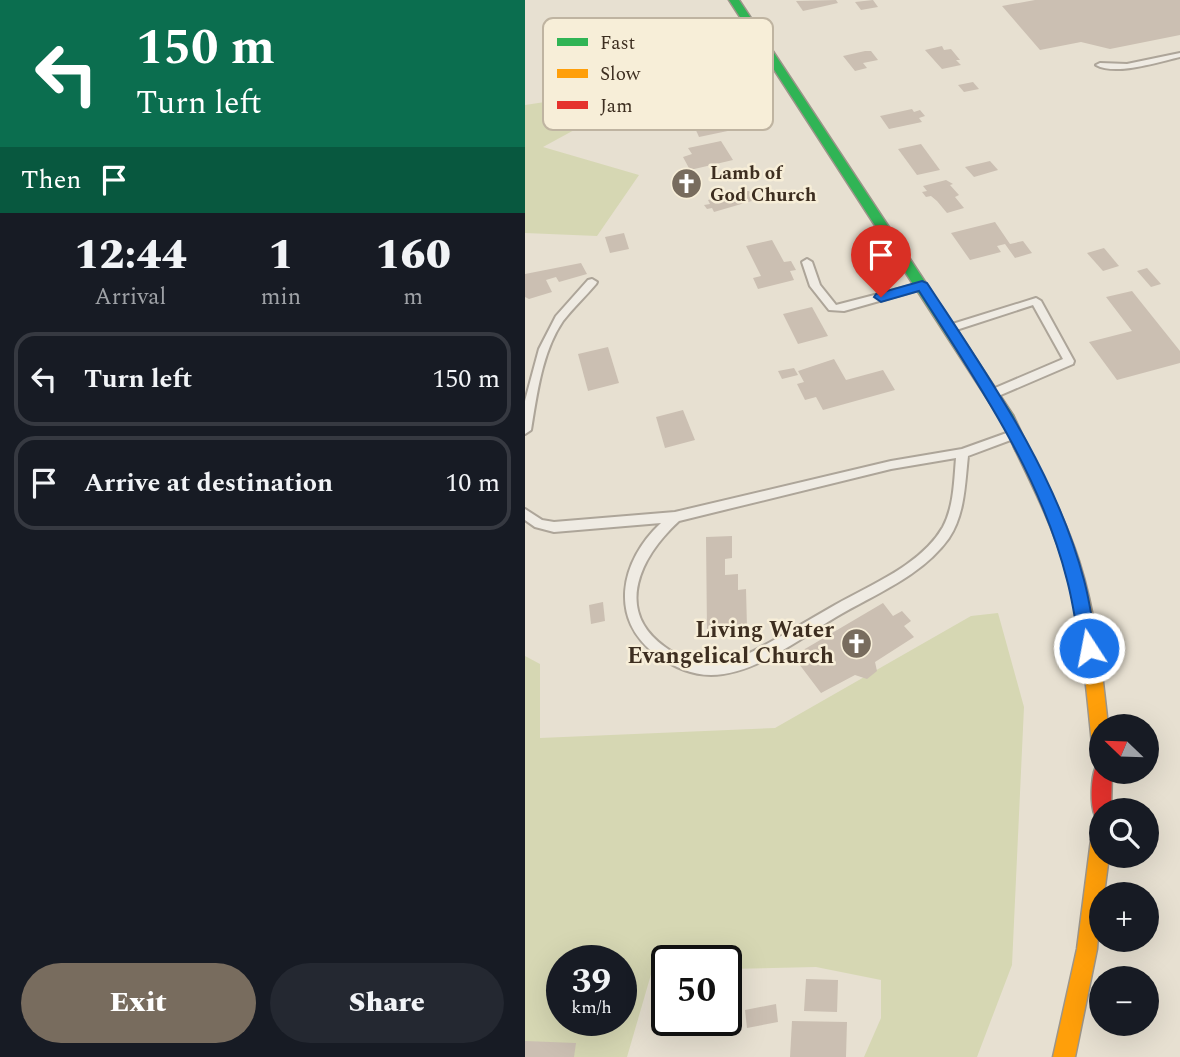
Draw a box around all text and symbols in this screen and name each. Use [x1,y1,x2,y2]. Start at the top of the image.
text: 150 m [136,11,275,86]
legend [543,18,773,130]
icon: left [21,28,112,119]
text: Fast [600,29,636,58]
text: Slow [600,60,641,89]
text: Turn left [136,79,262,128]
text: Jam [600,92,632,121]
place label: Lamb of God Church [710,159,817,210]
text: Then [21,160,81,200]
icon: arrive [95,161,133,199]
church icon: Lamb of God Church [670,167,704,201]
text: 12:44 [74,224,187,287]
text: 1 [268,224,294,287]
text: 160 [375,224,451,287]
pin [851,225,911,297]
icon: arrive [862,236,900,274]
text: Arrival [95,280,166,315]
text: min [261,280,301,315]
text: m [403,280,423,315]
text: Turn left [84,359,192,399]
text: 150 m [432,359,500,399]
icon: left [25,360,63,398]
text: Arrive at destination [84,463,333,503]
text: 10 m [445,463,500,503]
icon: arrive [25,464,63,502]
position arrow [1052,611,1126,685]
place label: Living Water Evangelical Church [627,613,834,674]
church icon: Living Water Evangelical Church [840,626,874,660]
north arrow [1089,714,1159,784]
map controls [1089,714,1159,1036]
button: search [1089,798,1159,868]
button: + [1089,882,1159,952]
speed limit sign: 50 [651,945,742,1036]
text: 39 [572,955,611,1008]
button: Exit [21,963,256,1043]
button: Share [270,963,504,1043]
button: − [1089,966,1159,1036]
text: km/h [571,994,612,1021]

